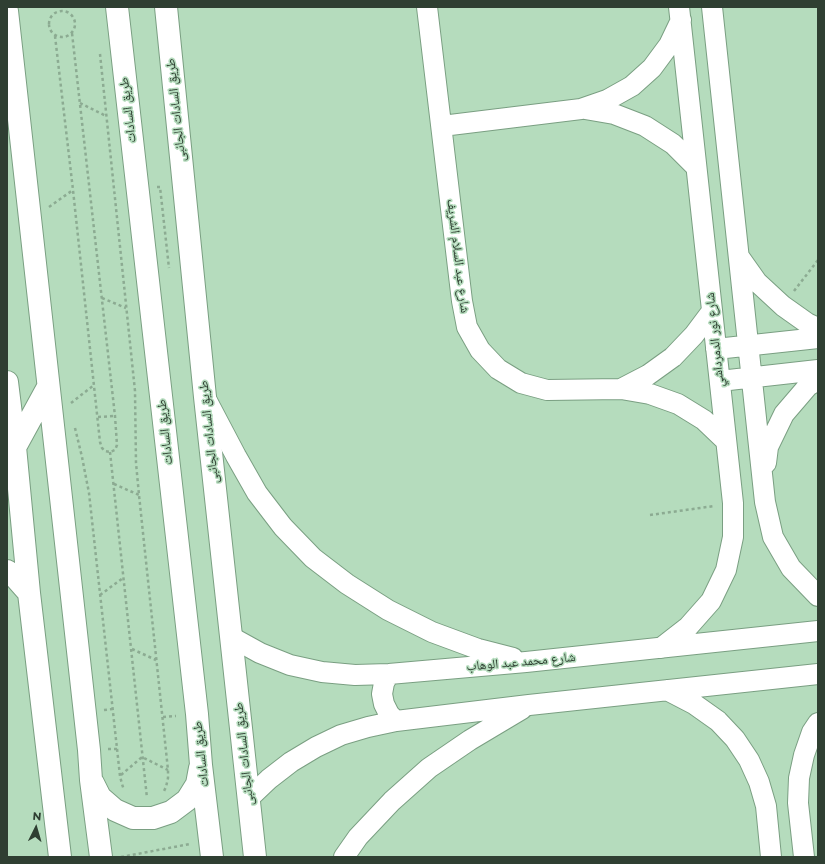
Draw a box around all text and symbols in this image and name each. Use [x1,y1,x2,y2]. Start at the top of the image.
street label: طريق السادات الجانبى [163,58,189,162]
street label: طريق السادات [116,76,140,144]
street label: شارع عبد السلام الشريف [443,198,473,314]
street label: شارع نور الدمرداشي [702,292,728,388]
street label: طريق السادات الجانبى [196,380,222,484]
street label: طريق السادات [154,398,176,466]
street label: شارع محمد عبد الوهاب [466,649,576,675]
street label: طريق السادات الجانبى [231,702,257,806]
street label: طريق السادات [190,720,212,788]
north arrow [16,808,56,848]
text: N [32,809,42,823]

